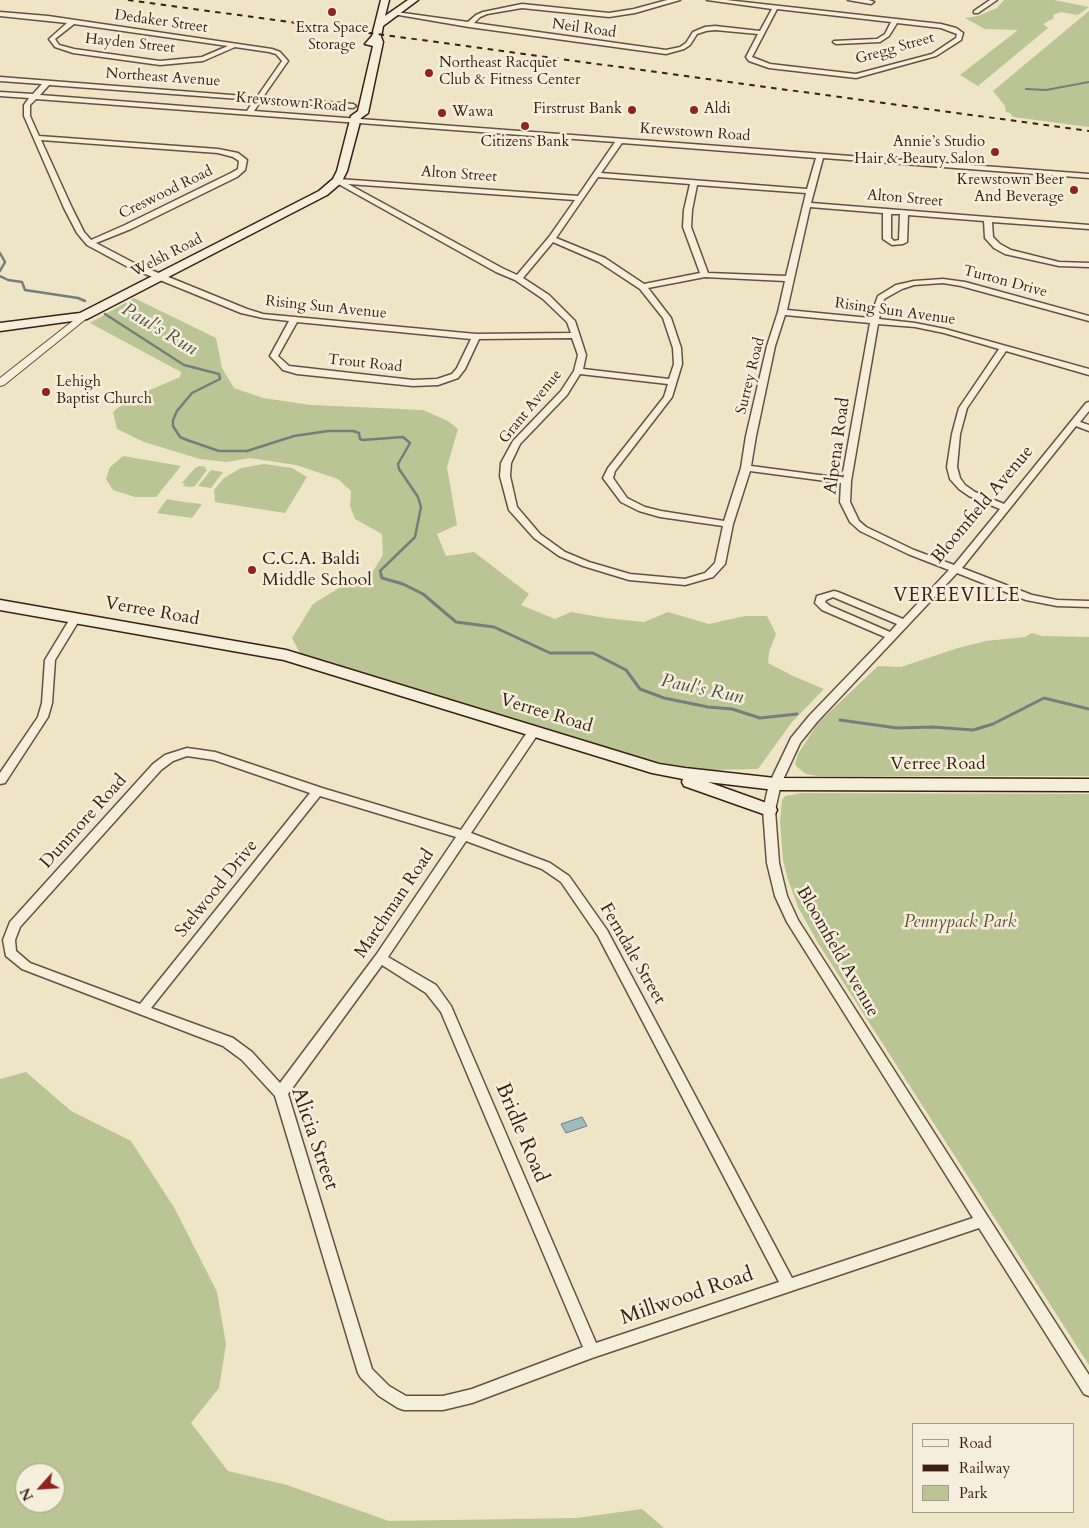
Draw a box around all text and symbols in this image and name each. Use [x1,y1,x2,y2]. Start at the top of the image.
marker: Extra Space Storage [326,6,338,18]
street label: Dedaker Street [113,7,209,37]
street label: Neil Road [551,16,617,42]
place label: Extra Space Storage [295,20,369,55]
street label: Gregg Street [854,29,936,69]
street label: Hayden Street [84,30,176,58]
place label: Northeast Racquet Club & Fitness Center [439,55,581,90]
street label: Northeast Avenue [105,65,221,91]
marker: Northeast Racquet Club & Fitness Center [423,67,435,79]
street label: Krewstown Road [235,89,347,117]
place label: Firstrust Bank [533,101,622,119]
place label: Aldi [704,101,731,119]
place label: Wawa [452,104,494,122]
marker: Firstrust Bank [626,104,638,116]
marker: Aldi [688,104,700,116]
marker: Wawa [436,107,448,119]
marker: Citizens Bank [519,120,531,132]
street label: Krewstown Road [639,120,751,146]
place label: Citizens Bank [481,134,569,152]
place label: Annie’s Studio Hair & Beauty Salon [854,134,985,169]
marker: Annie’s Studio Hair & Beauty Salon [989,146,1001,158]
street label: Creswood Road [116,163,216,223]
street label: Alton Street [420,163,498,187]
place label: Krewstown Beer And Beverage [957,172,1064,207]
marker: Krewstown Beer And Beverage [1068,184,1080,196]
street label: Alton Street [866,187,944,211]
street label: Welsh Road [128,230,206,282]
street label: Turton Drive [961,262,1049,302]
street label: Rising Sun Avenue [265,293,387,323]
street label: Rising Sun Avenue [833,295,957,329]
water label: Paul's Run [117,299,201,361]
street label: Surrey Road [733,336,769,416]
street label: Trout Road [327,351,403,377]
street label: Grant Avenue [496,366,566,448]
place label: Lehigh Baptist Church [56,374,152,409]
marker: Lehigh Baptist Church [40,386,52,398]
street label: Alpena Road [821,396,855,496]
street label: Bloomfield Avenue [927,442,1039,568]
place label: C.C.A. Baldi Middle School [262,549,372,592]
marker: C.C.A. Baldi Middle School [246,564,258,576]
district label: VEREEVILLE [892,586,1022,608]
street label: Verree Road [103,593,201,631]
water label: Paul's Run [659,670,745,710]
street label: Verree Road [497,690,595,738]
street label: Verree Road [890,754,986,776]
street label: Dunmore Road [36,771,132,873]
street label: Stelwood Drive [171,836,263,942]
street label: Marchman Road [351,845,439,963]
street label: Bloomfield Avenue [791,883,883,1021]
street label: Ferndale Street [594,899,670,1009]
park label: Pennypack Park [904,912,1016,934]
street label: Bridle Road [489,1079,553,1187]
street label: Alicia Street [285,1084,343,1194]
street label: Millwood Road [617,1262,757,1332]
legend [912,1423,1074,1513]
text: Road [959,1433,992,1453]
text: Railway [959,1458,1010,1478]
north arrow [15,1463,65,1513]
text: Park [959,1483,988,1503]
text: N [16,1485,38,1504]

